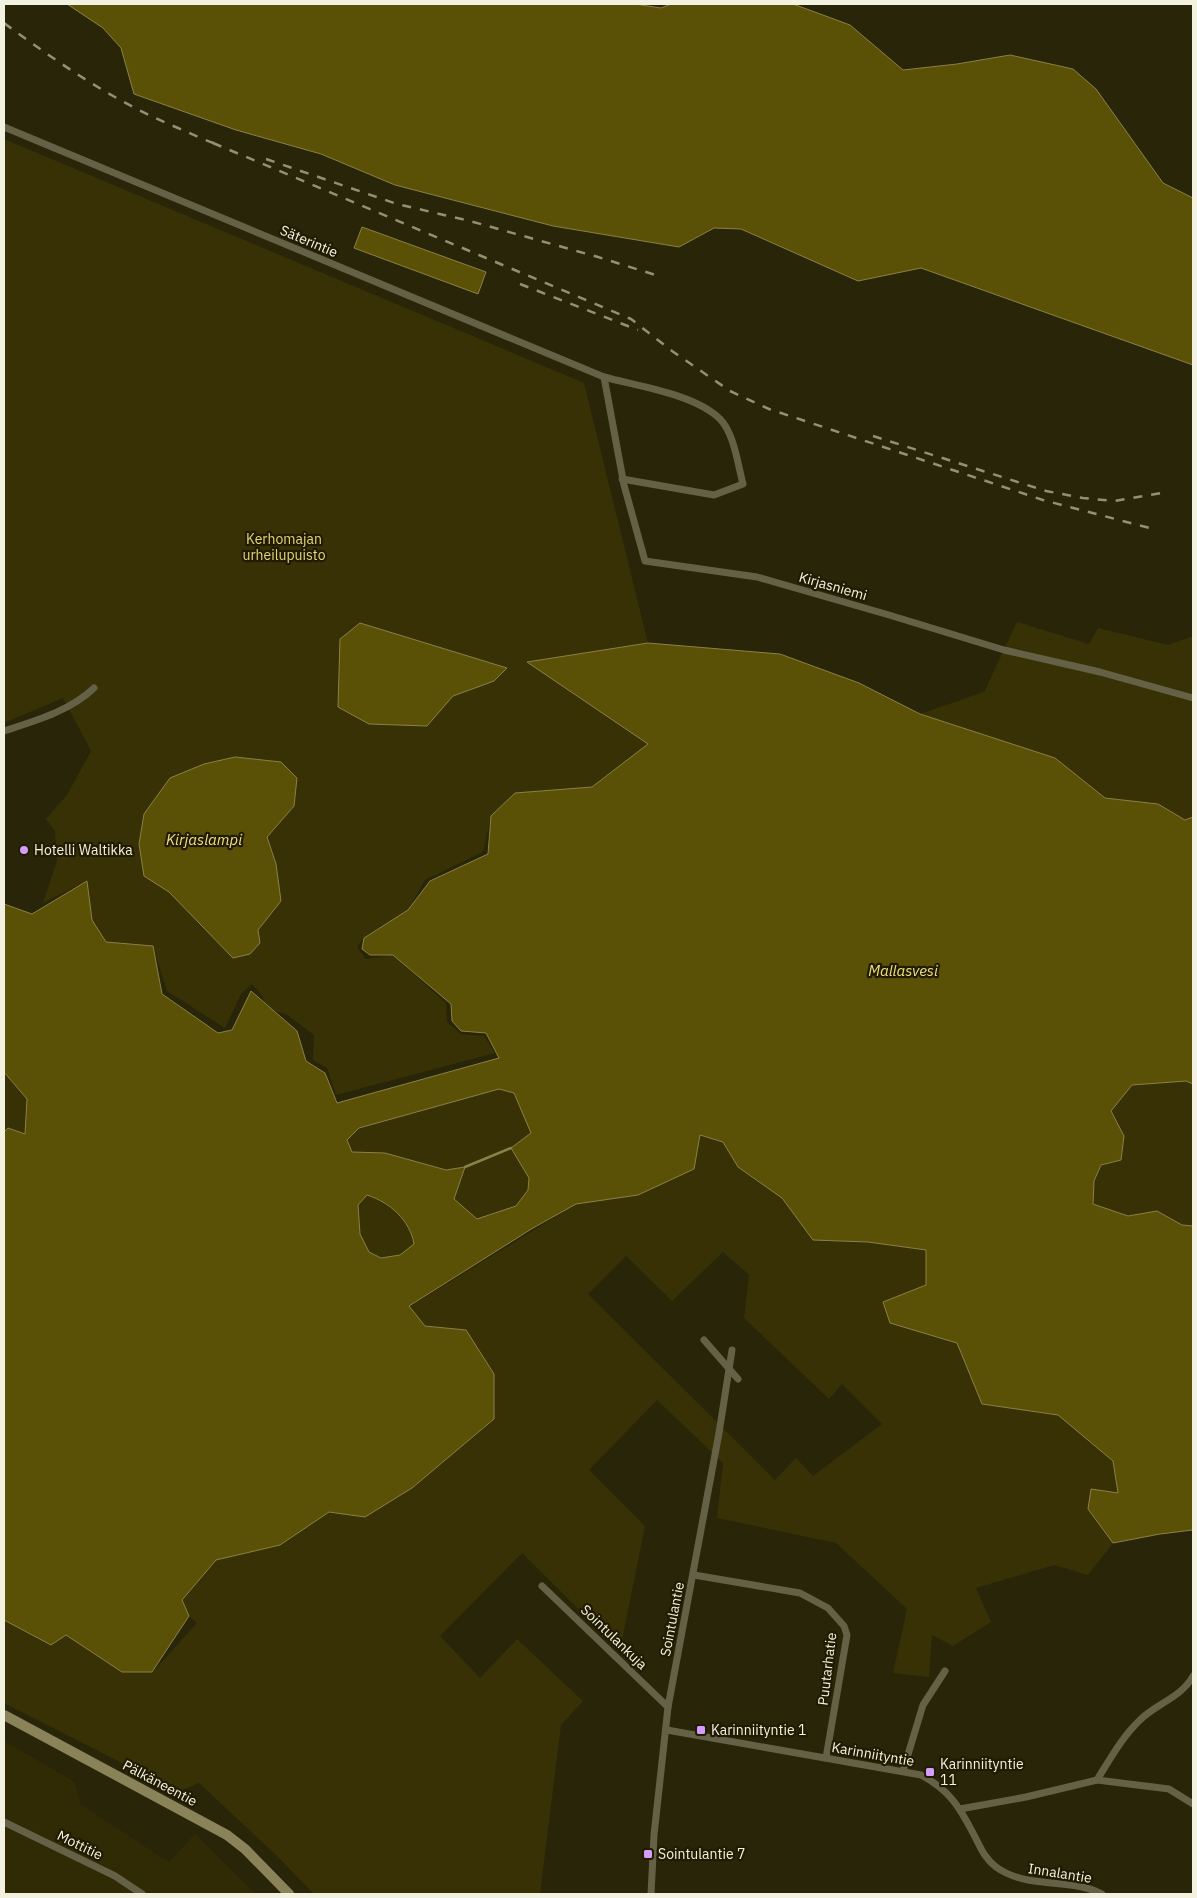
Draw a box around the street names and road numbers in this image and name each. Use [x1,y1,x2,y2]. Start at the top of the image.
street label: Säterintie [277,221,341,261]
street label: Kirjasniemi [797,568,869,604]
street label: Sointulantie [656,1580,688,1658]
street label: Sointulankuja [577,1601,651,1674]
street label: Puutarhatie [814,1631,840,1707]
street label: Karinniityntie [830,1738,916,1770]
street label: Pälkäneentie [120,1756,201,1810]
street label: Mottitie [54,1826,106,1864]
street label: Innalantie [1027,1859,1093,1887]

